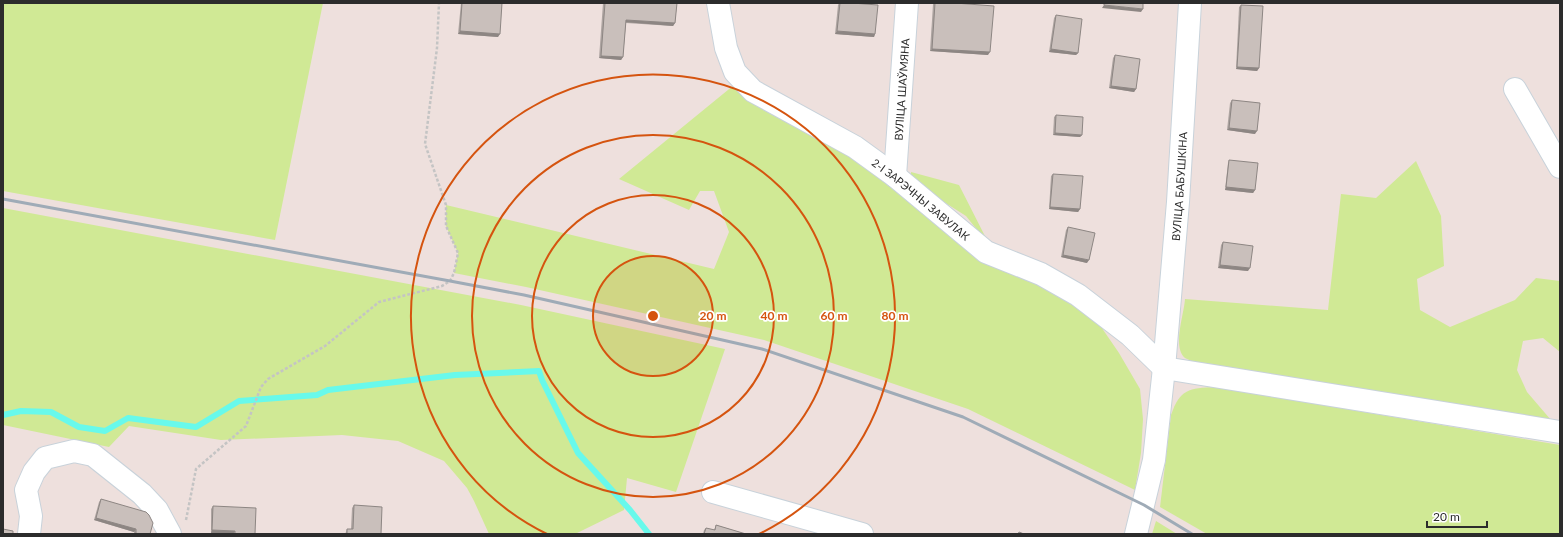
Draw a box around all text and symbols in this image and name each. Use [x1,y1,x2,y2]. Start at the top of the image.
street label: ВУЛІЦА ШАЎМЯНА [891,37,911,141]
street label: ВУЛІЦА БАБУШКІНА [1168,131,1189,241]
street label: 2-І ЗАРЭЧНЫ ЗАВУЛАК [870,155,973,243]
text: 20 m [700,308,726,323]
text: 40 m [761,308,787,323]
text: 60 m [821,308,847,323]
text: 80 m [882,308,908,323]
centre of rings [646,309,660,323]
scale bar [1427,503,1487,529]
text: 20 m [1433,509,1460,524]

